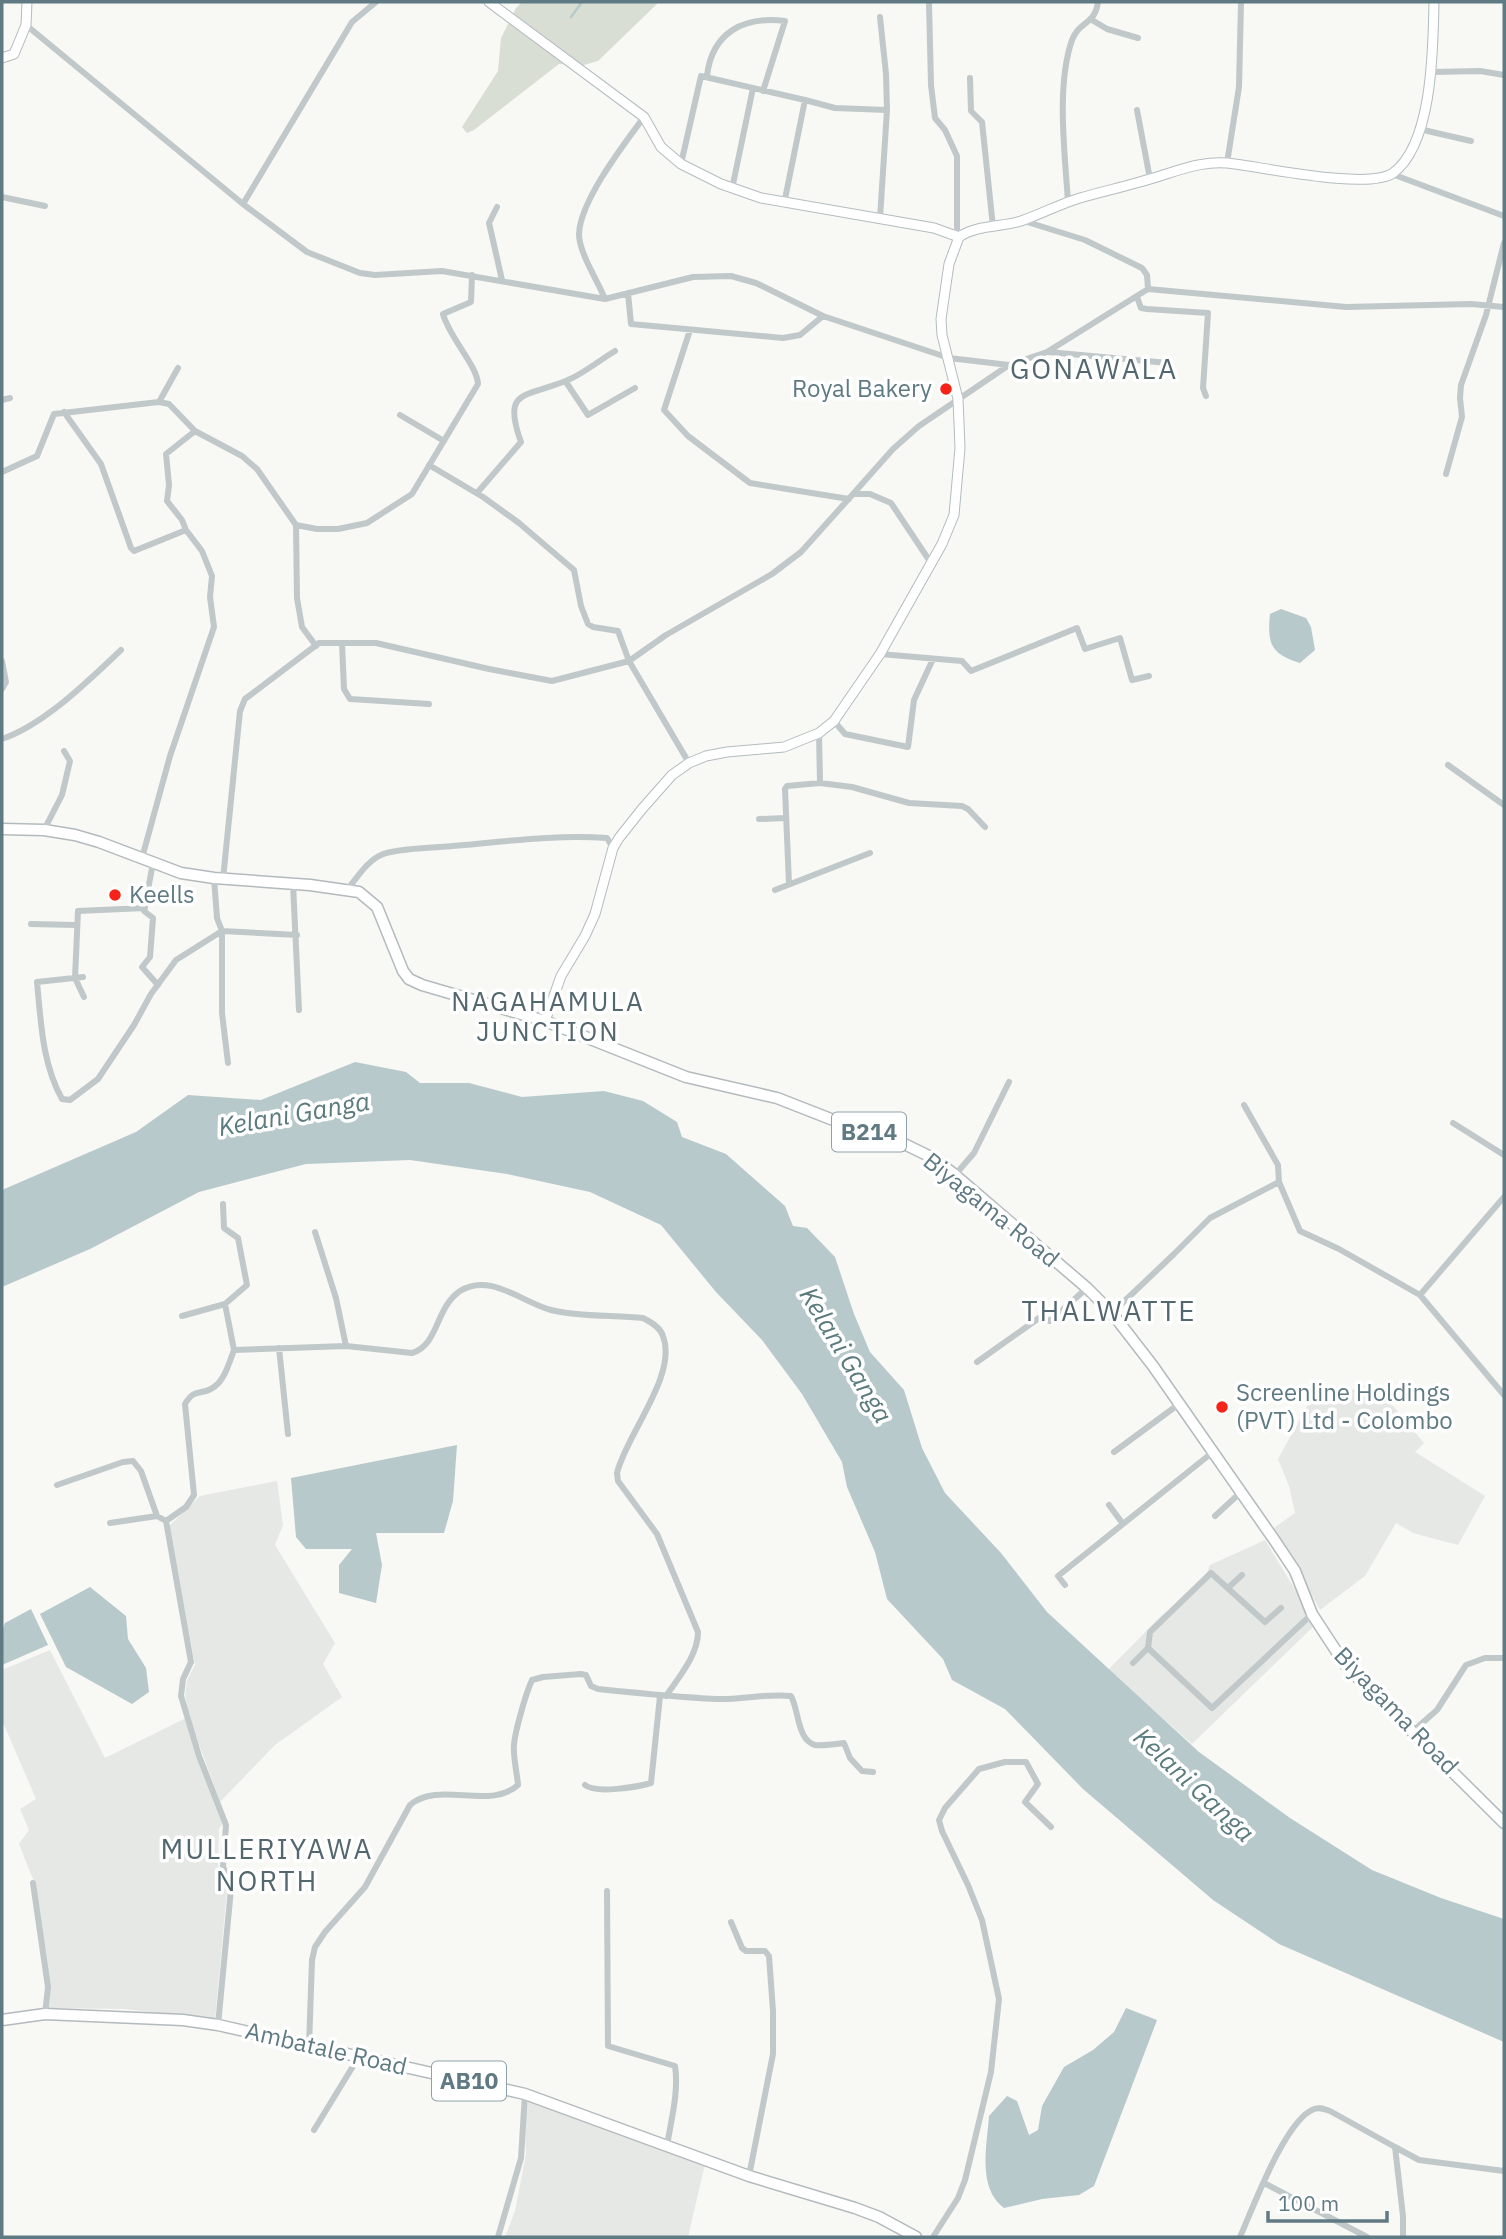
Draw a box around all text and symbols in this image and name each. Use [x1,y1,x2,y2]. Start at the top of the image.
district label: GONAWALA [1010,350,1178,387]
place label: Royal Bakery [792,372,932,404]
marker: Royal Bakery [938,381,954,397]
place label: Keells [129,878,195,910]
marker: Keells [107,887,123,903]
district label: NAGAHAMULA JUNCTION [451,984,645,1048]
water label: Kelani Ganga [215,1083,372,1143]
road number: B214 [832,1112,906,1152]
street label: Biyagama Road [917,1145,1066,1274]
water label: Kelani Ganga [793,1280,901,1429]
district label: THALWATTE [1021,1292,1197,1329]
place label: Screenline Holdings (PVT) Ltd - Colombo [1236,1376,1453,1436]
marker: Screenline Holdings (PVT) Ltd - Colombo [1214,1399,1230,1415]
street label: Biyagama Road [1327,1639,1466,1781]
water label: Kelani Ganga [1127,1720,1262,1849]
district label: MULLERIYAWA NORTH [161,1830,373,1899]
street label: Ambatale Road [242,2014,410,2082]
road number: AB10 [432,2062,506,2100]
scale bar [1268,2180,1387,2224]
text: 100 m [1278,2189,1339,2217]

